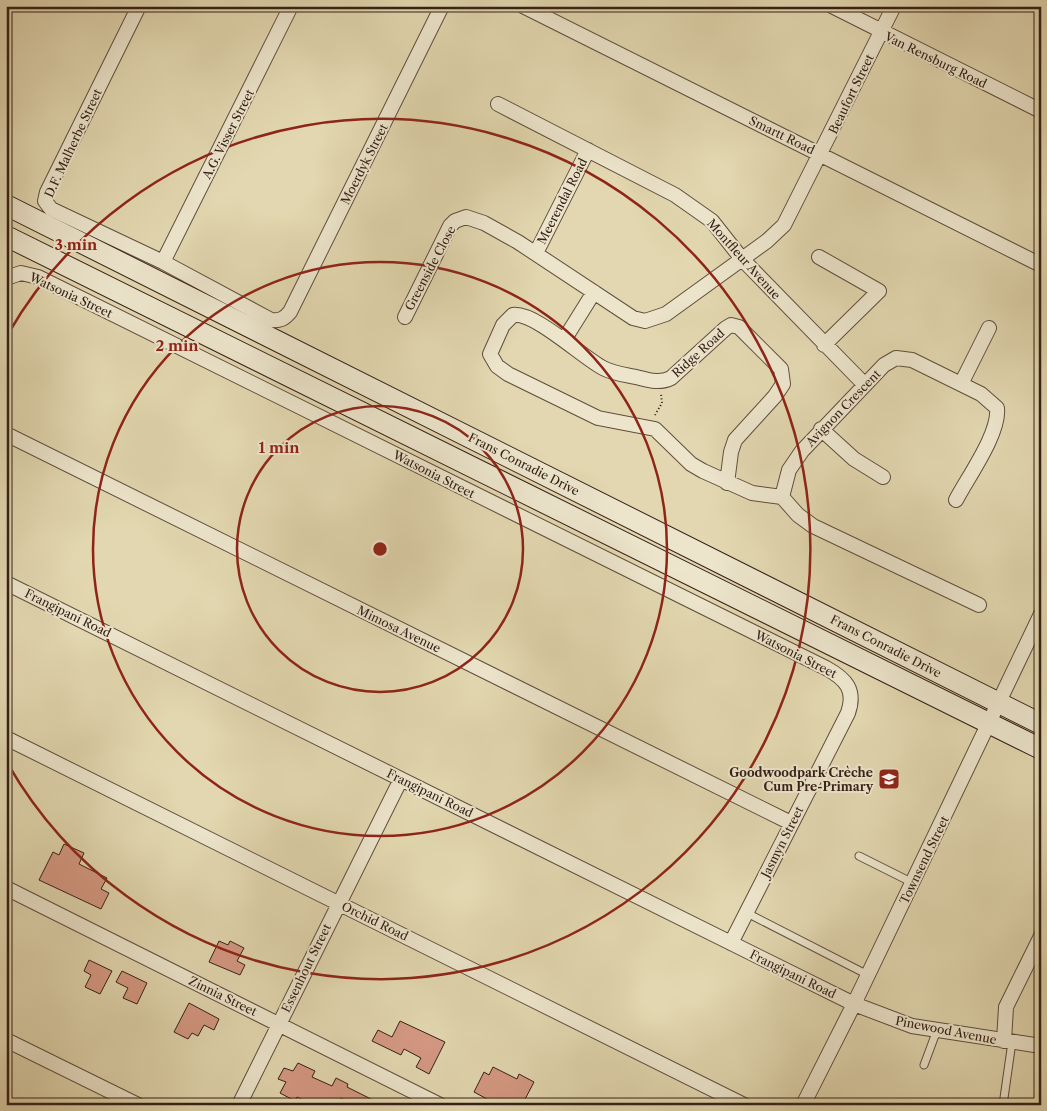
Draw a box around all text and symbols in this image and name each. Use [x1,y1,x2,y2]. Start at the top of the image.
street label: Van Rensburg Road [882,28,990,92]
street label: Beaufort Street [825,51,877,136]
street label: D.F. Malherbe Street [41,86,105,200]
street label: A.G. Visser Street [198,86,257,182]
street label: Smartt Road [747,113,818,158]
street label: Moerdyk Street [337,120,391,207]
street label: Meerendal Road [534,155,590,247]
street label: Montfleur Avenue [704,216,784,302]
street label: Greenside Close [401,223,459,313]
text: 3 min [55,235,98,254]
street label: Watsonia Street [26,269,116,321]
street label: Ridge Road [669,325,728,381]
text: 2 min [155,336,199,355]
street label: Avignon Crescent [802,366,884,450]
street label: Frans Conradie Drive [466,429,582,499]
text: 1 min [258,438,300,457]
street label: Watsonia Street [390,446,478,501]
centre of rings [371,540,389,558]
street label: Frangipani Road [22,586,114,641]
street label: Mimosa Avenue [355,602,443,656]
street label: Frans Conradie Drive [828,611,944,681]
street label: Watsonia Street [752,626,840,681]
place label: Goodwoodpark Crèche Cum Pre-Primary [729,765,874,794]
street label: Frangipani Road [384,766,476,821]
school or university icon: Goodwoodpark Crèche Cum Pre-Primary [877,767,901,791]
street label: Jasmyn Street [757,803,807,882]
street label: Townsend Street [896,813,952,907]
street label: Orchid Road [339,898,411,944]
street label: Essenhout Street [278,921,334,1015]
street label: Frangipani Road [747,947,839,1002]
street label: Zinnia Street [187,973,260,1019]
street label: Pinewood Avenue [894,1013,998,1047]

